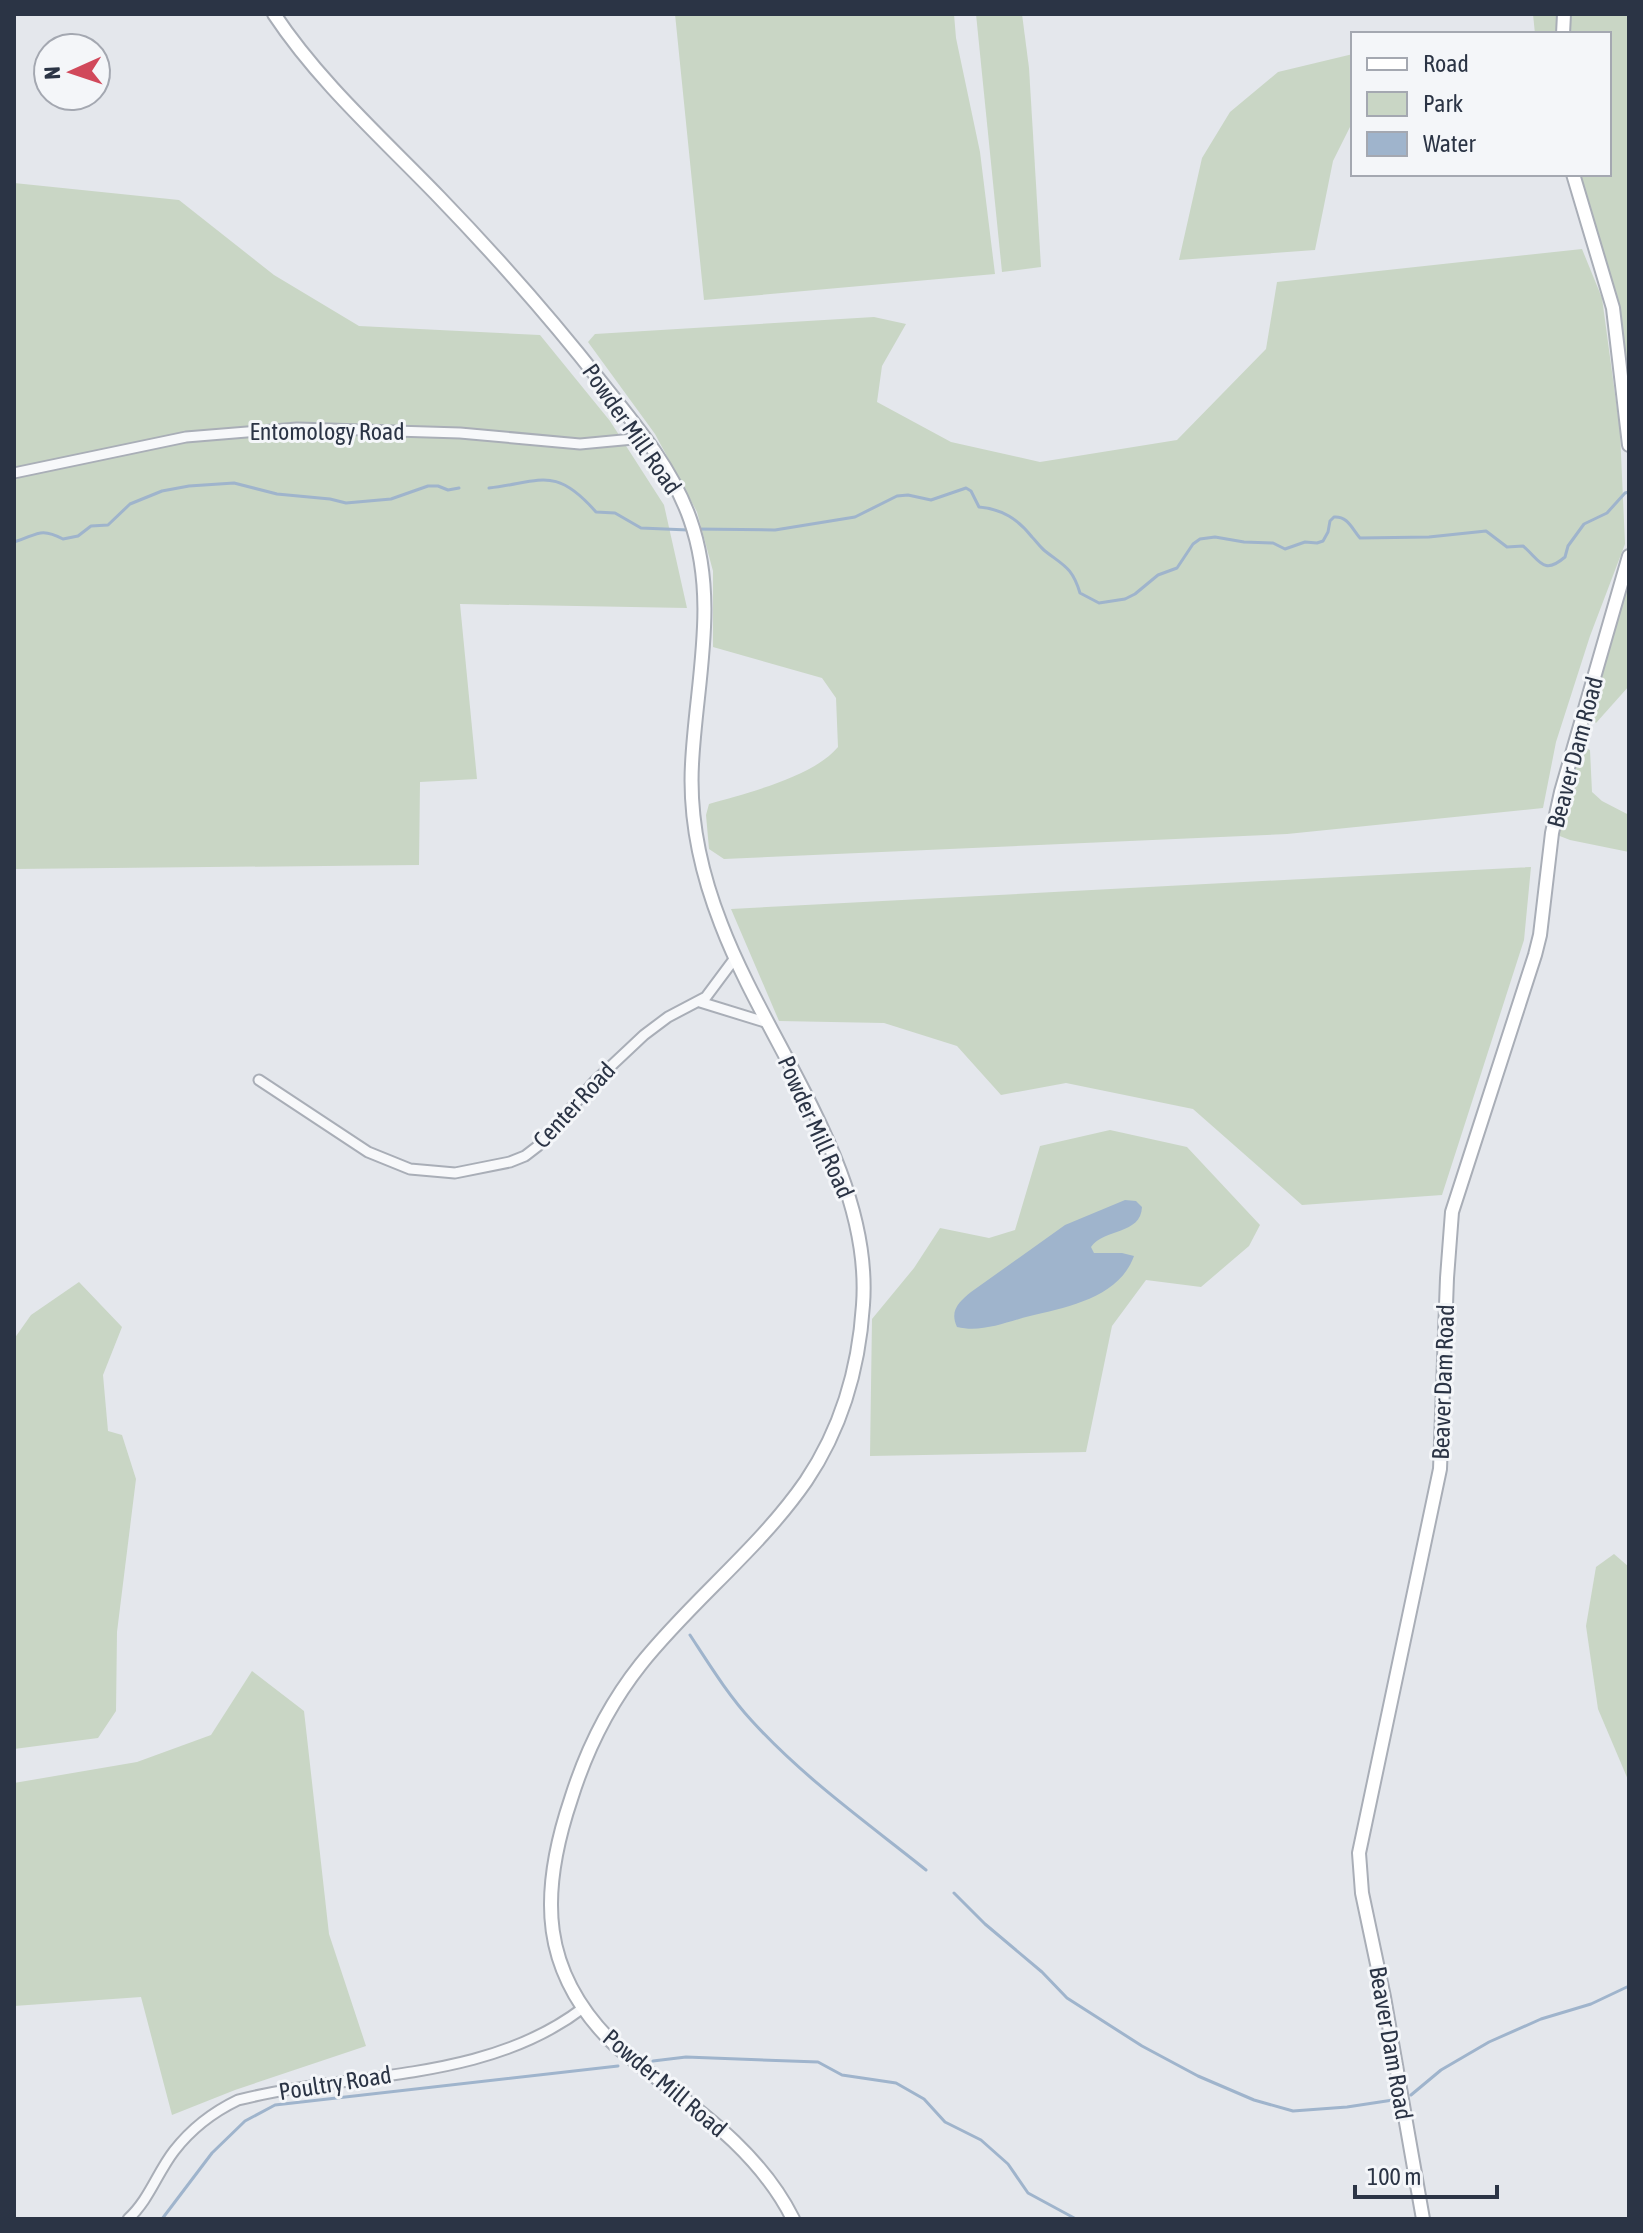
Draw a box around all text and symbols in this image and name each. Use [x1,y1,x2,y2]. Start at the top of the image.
north arrow [32,32,112,112]
legend [1351,32,1611,176]
text: Road [1423,50,1469,77]
text: N [39,66,65,80]
text: Park [1423,90,1464,117]
text: Water [1423,130,1476,157]
street label: Powder Mill Road [577,359,687,499]
street label: Entomology Road [249,418,405,445]
street label: Beaver Dam Road [1542,673,1608,831]
street label: Powder Mill Road [773,1052,859,1202]
street label: Center Road [528,1057,620,1153]
street label: Beaver Dam Road [1427,1304,1459,1460]
street label: Beaver Dam Road [1364,1964,1418,2122]
street label: Powder Mill Road [598,2024,732,2142]
street label: Poultry Road [277,2061,393,2105]
scale bar [1355,2149,1497,2199]
text: 100 m [1367,2163,1421,2190]

